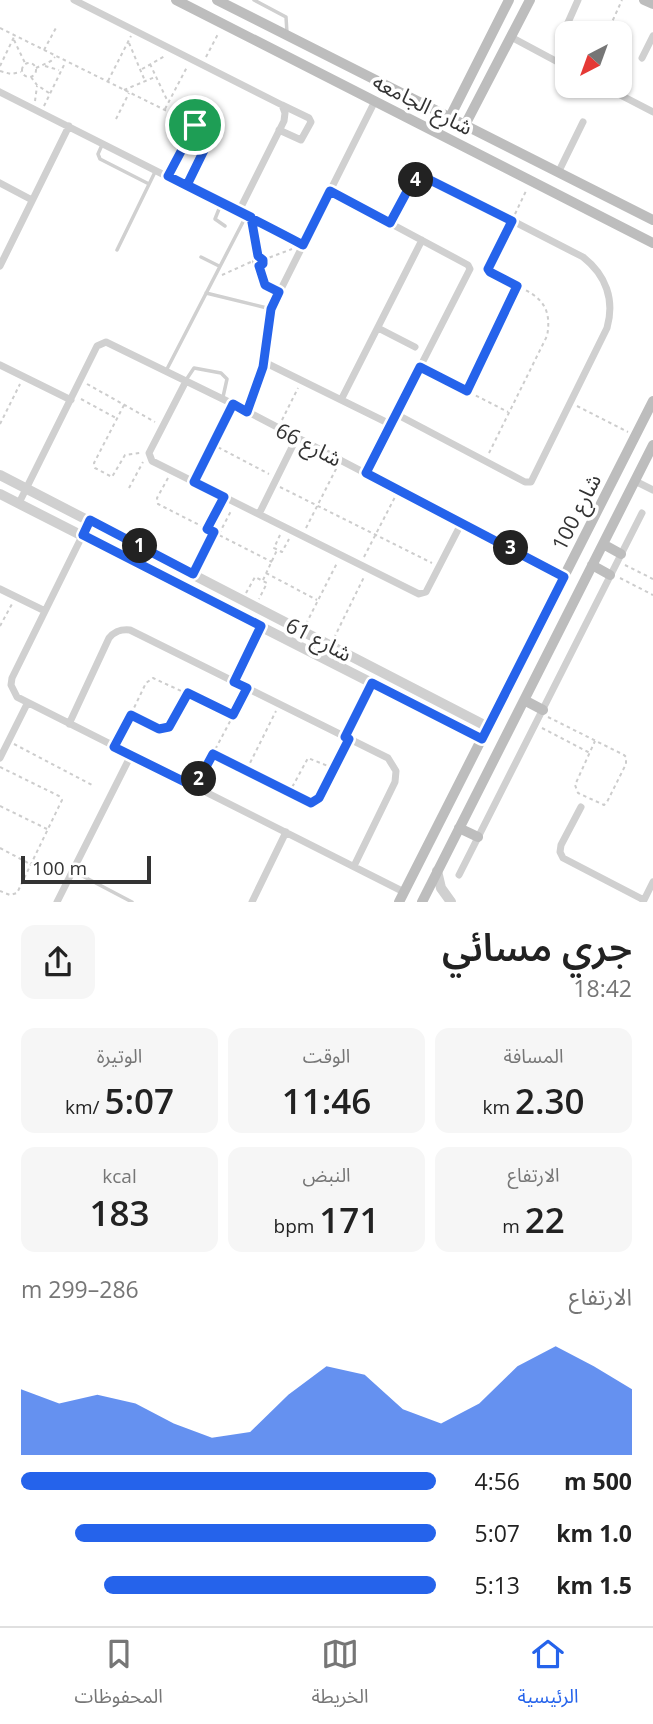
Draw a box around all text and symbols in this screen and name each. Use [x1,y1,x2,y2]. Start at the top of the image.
north arrow [555,21,632,98]
map controls [555,21,632,98]
street label: شارع الجامعه [367,67,478,143]
pin [165,95,225,155]
icon: arrive [176,106,214,144]
pin: 4 [398,162,434,198]
text: 4 [410,166,421,192]
street label: شارع 66 [270,416,347,474]
street label: شارع 100 [545,469,609,556]
pin: 1 [122,528,158,564]
pin: 3 [494,530,528,566]
text: 1 [134,532,145,558]
text: 3 [505,534,516,560]
street label: شارع 61 [280,611,357,669]
pin: 2 [182,762,216,796]
text: 2 [193,765,204,791]
scale bar [21,852,150,884]
text: 100 m [32,855,87,881]
text: جري مسائي [442,920,632,972]
button: share [21,925,95,999]
text: 18:42 [573,972,632,1004]
text: الوتيرة [97,1043,142,1069]
text: الوقت [303,1043,350,1069]
text: المسافة [504,1043,563,1069]
text: 5:07 [104,1077,174,1124]
text: 11:46 [282,1077,371,1124]
text: 2.30 [515,1077,585,1124]
text: /km [65,1094,104,1120]
text: km [482,1094,515,1120]
text: النبض [302,1162,351,1188]
text: الارتفاع [507,1162,560,1188]
text: kcal [102,1163,137,1189]
text: 183 [89,1189,150,1236]
text: 171 [319,1196,379,1243]
text: 22 [525,1196,565,1243]
text: bpm [274,1213,319,1239]
text: m [502,1213,525,1239]
text: 286–299 m [21,1273,139,1305]
text: الارتفاع [569,1280,632,1312]
text: 4:56 [475,1465,520,1497]
text: 500 m [564,1465,632,1497]
text: 5:07 [475,1517,520,1549]
text: 1.0 km [556,1517,632,1549]
text: 5:13 [475,1569,520,1601]
text: 1.5 km [556,1569,632,1601]
tab: المحفوظات [74,1635,163,1717]
tab: الخريطة [312,1635,369,1717]
tab: الرئيسية [517,1635,579,1717]

